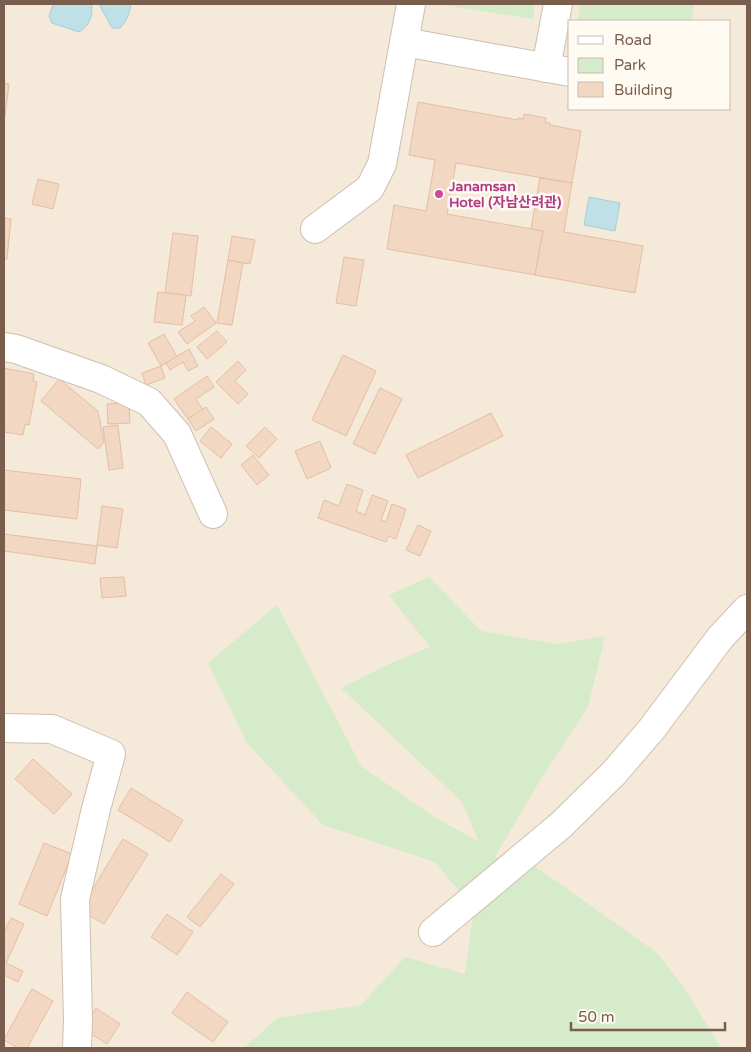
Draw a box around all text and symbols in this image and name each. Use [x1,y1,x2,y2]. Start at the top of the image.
legend [568,20,731,110]
text: Road [614,31,652,49]
text: Park [614,56,646,74]
text: Building [614,81,673,99]
place label: Janamsan Hotel (자남산려관) [448,178,561,211]
marker: Janamsan Hotel (자남산려관) [433,188,445,200]
scale bar [571,1000,725,1032]
text: 50 m [578,1008,615,1026]

